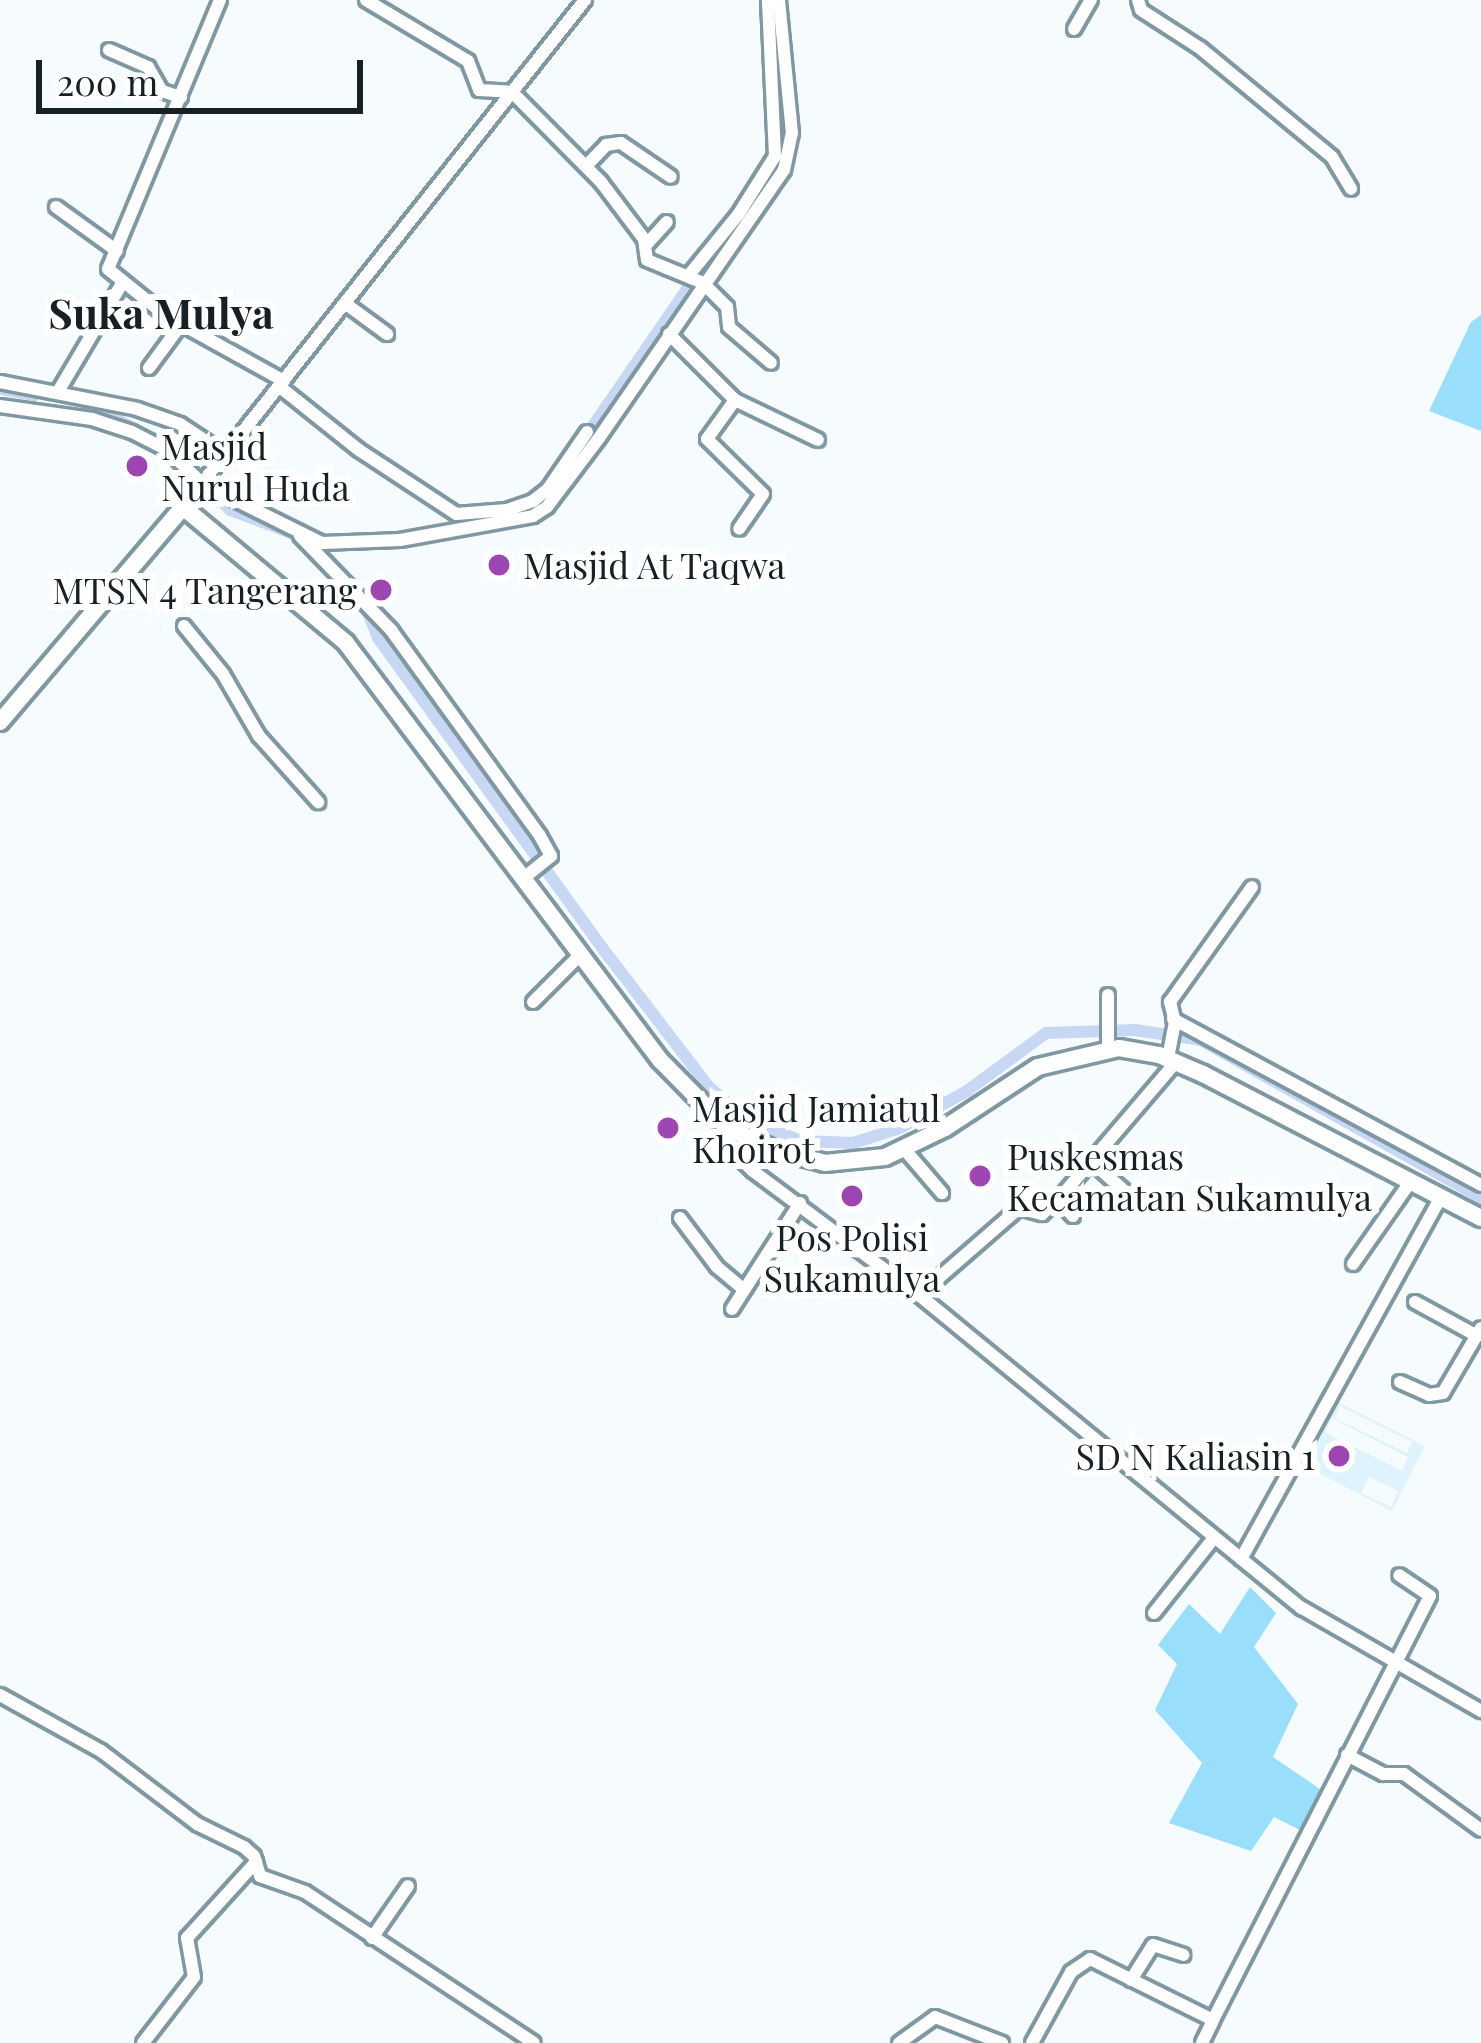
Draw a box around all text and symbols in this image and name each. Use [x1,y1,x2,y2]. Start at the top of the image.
scale bar [42,36,369,110]
text: 200 m [57,57,158,105]
district label: Suka Mulya [48,287,274,337]
place label: Masjid Nurul Huda [161,423,350,508]
marker: Masjid Nurul Huda [124,453,150,479]
place label: Masjid At Taqwa [523,543,788,587]
marker: Masjid At Taqwa [486,552,512,578]
place label: MTSN 4 Tangerang [51,568,357,612]
marker: MTSN 4 Tangerang [368,577,394,603]
place label: Masjid Jamiatul Khoirot [692,1085,941,1170]
marker: Masjid Jamiatul Khoirot [655,1115,681,1141]
place label: Puskesmas Kecamatan Sukamulya [1007,1133,1372,1218]
marker: Puskesmas Kecamatan Sukamulya [964,1160,996,1192]
marker: Pos Polisi Sukamulya [839,1183,865,1209]
place label: Pos Polisi Sukamulya [764,1214,940,1299]
place label: SD N Kaliasin 1 [1075,1434,1315,1478]
marker: SD N Kaliasin 1 [1326,1443,1352,1469]

